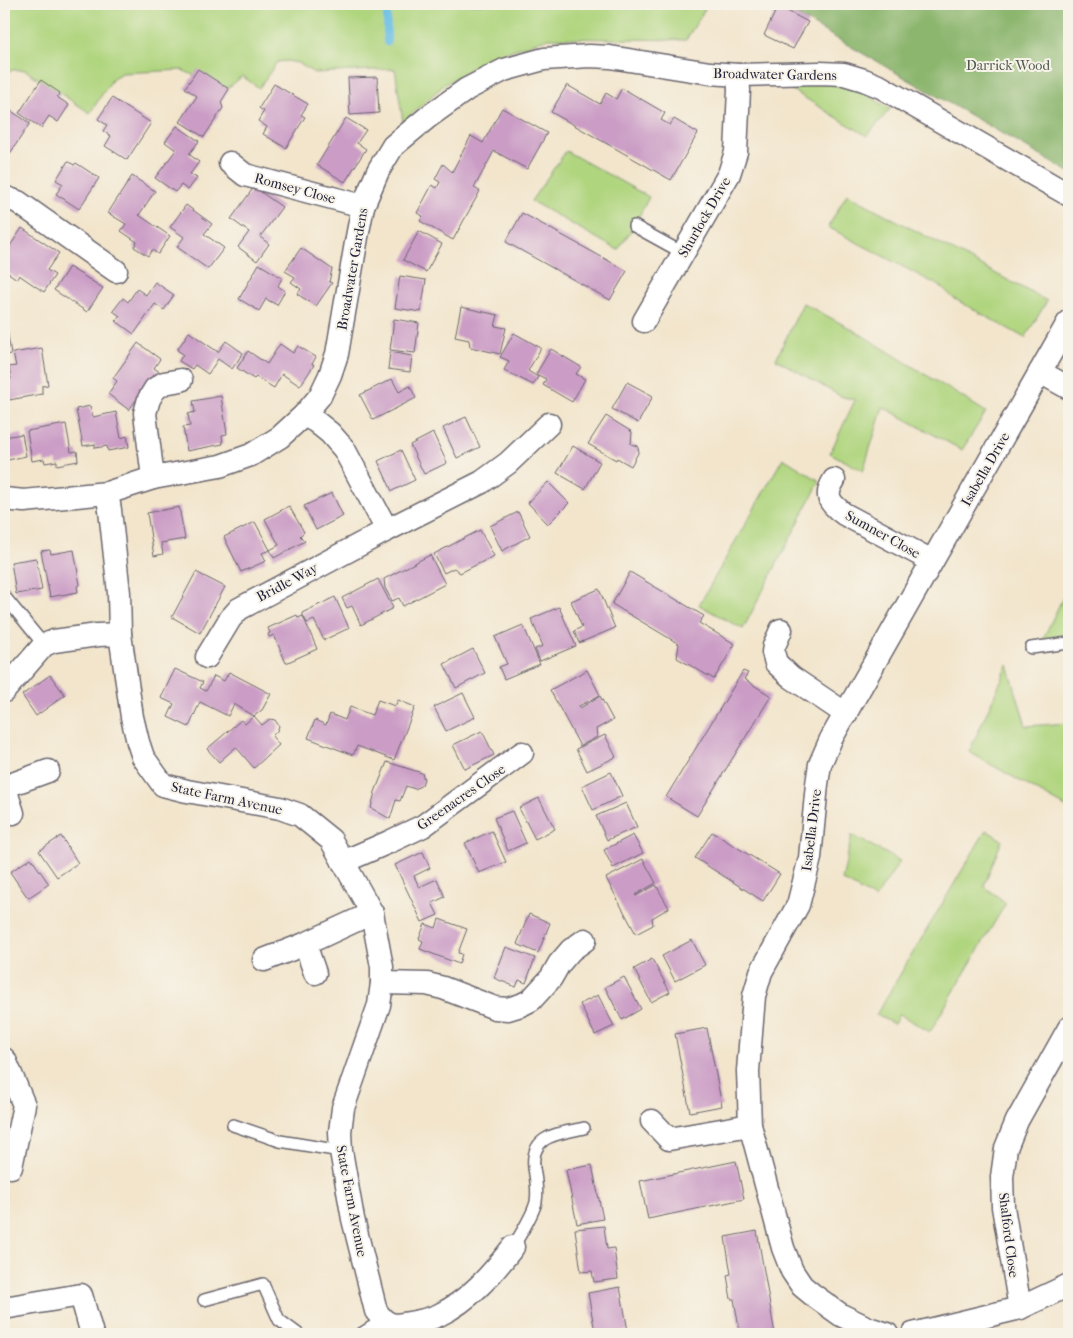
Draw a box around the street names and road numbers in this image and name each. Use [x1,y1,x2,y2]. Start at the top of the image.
street label: Broadwater Gardens [713,65,837,84]
street label: Romsey Close [252,169,337,208]
street label: Shurlock Drive [675,174,734,261]
street label: Broadwater Gardens [333,207,372,331]
street label: Isabella Drive [957,429,1014,509]
street label: Sumner Close [842,507,923,562]
street label: Bridle Way [254,559,321,606]
street label: Greenacres Close [414,761,509,834]
street label: State Farm Avenue [170,778,284,819]
street label: Isabella Drive [798,788,825,872]
street label: State Farm Avenue [332,1144,371,1258]
street label: Shalford Close [995,1192,1022,1279]

